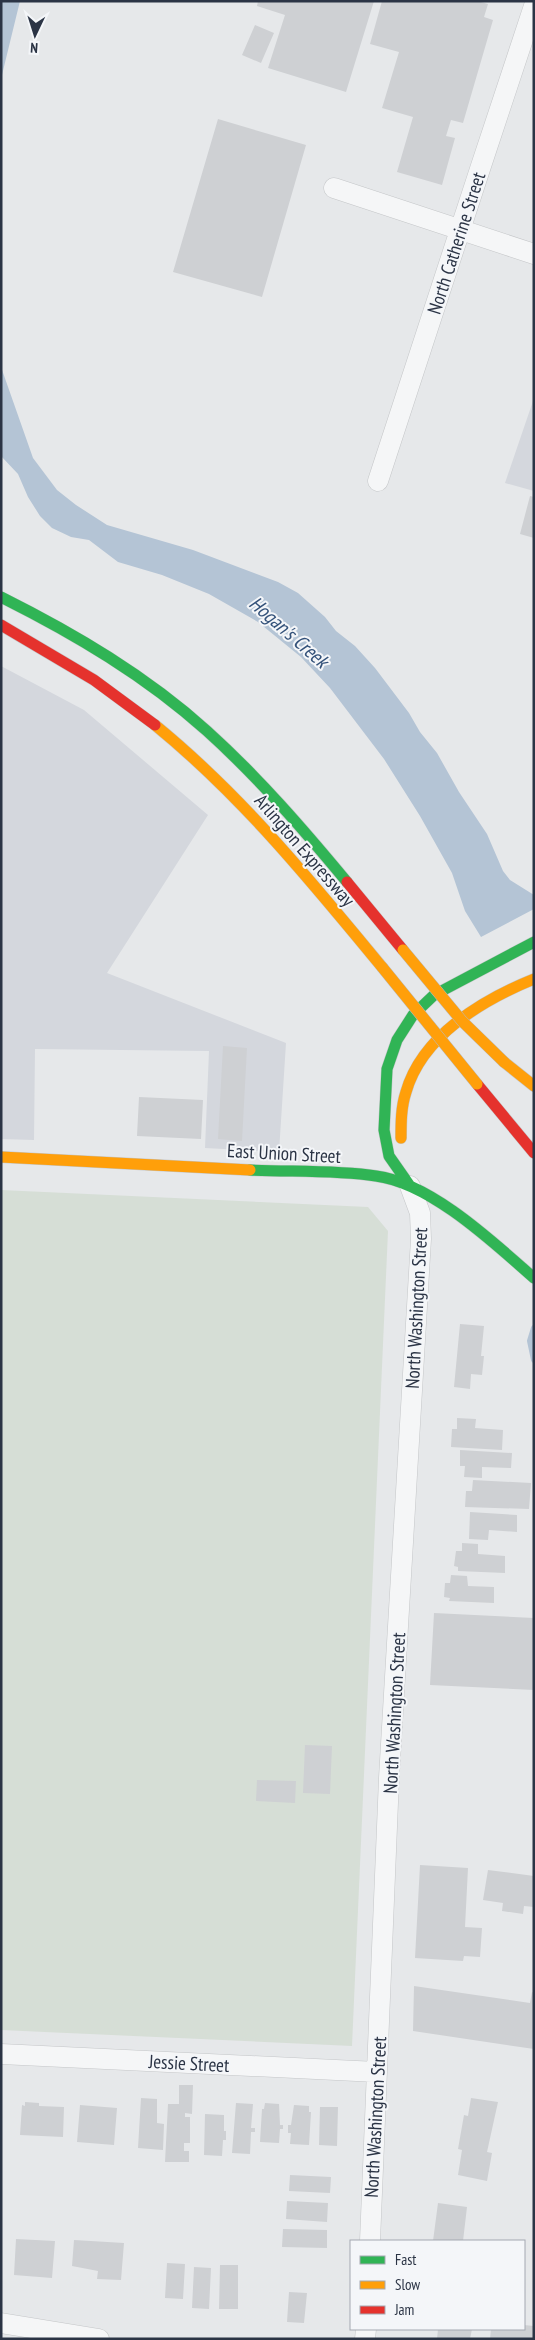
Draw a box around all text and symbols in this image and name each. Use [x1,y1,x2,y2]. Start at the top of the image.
north arrow [10,10,60,60]
text: N [30,39,38,57]
street label: North Catherine Street [422,168,491,317]
water label: Hogan's Creek [244,590,336,675]
street label: Arlington Expressway [250,789,361,912]
street label: East Union Street [227,1138,342,1168]
street label: North Washington Street [400,1226,432,1389]
street label: North Washington Street [378,1631,410,1794]
street label: North Washington Street [359,2035,391,2198]
street label: Jessie Street [147,2049,231,2077]
legend [350,2240,525,2330]
text: Fast [395,2250,416,2269]
text: Slow [395,2275,420,2294]
text: Jam [394,2300,414,2319]

